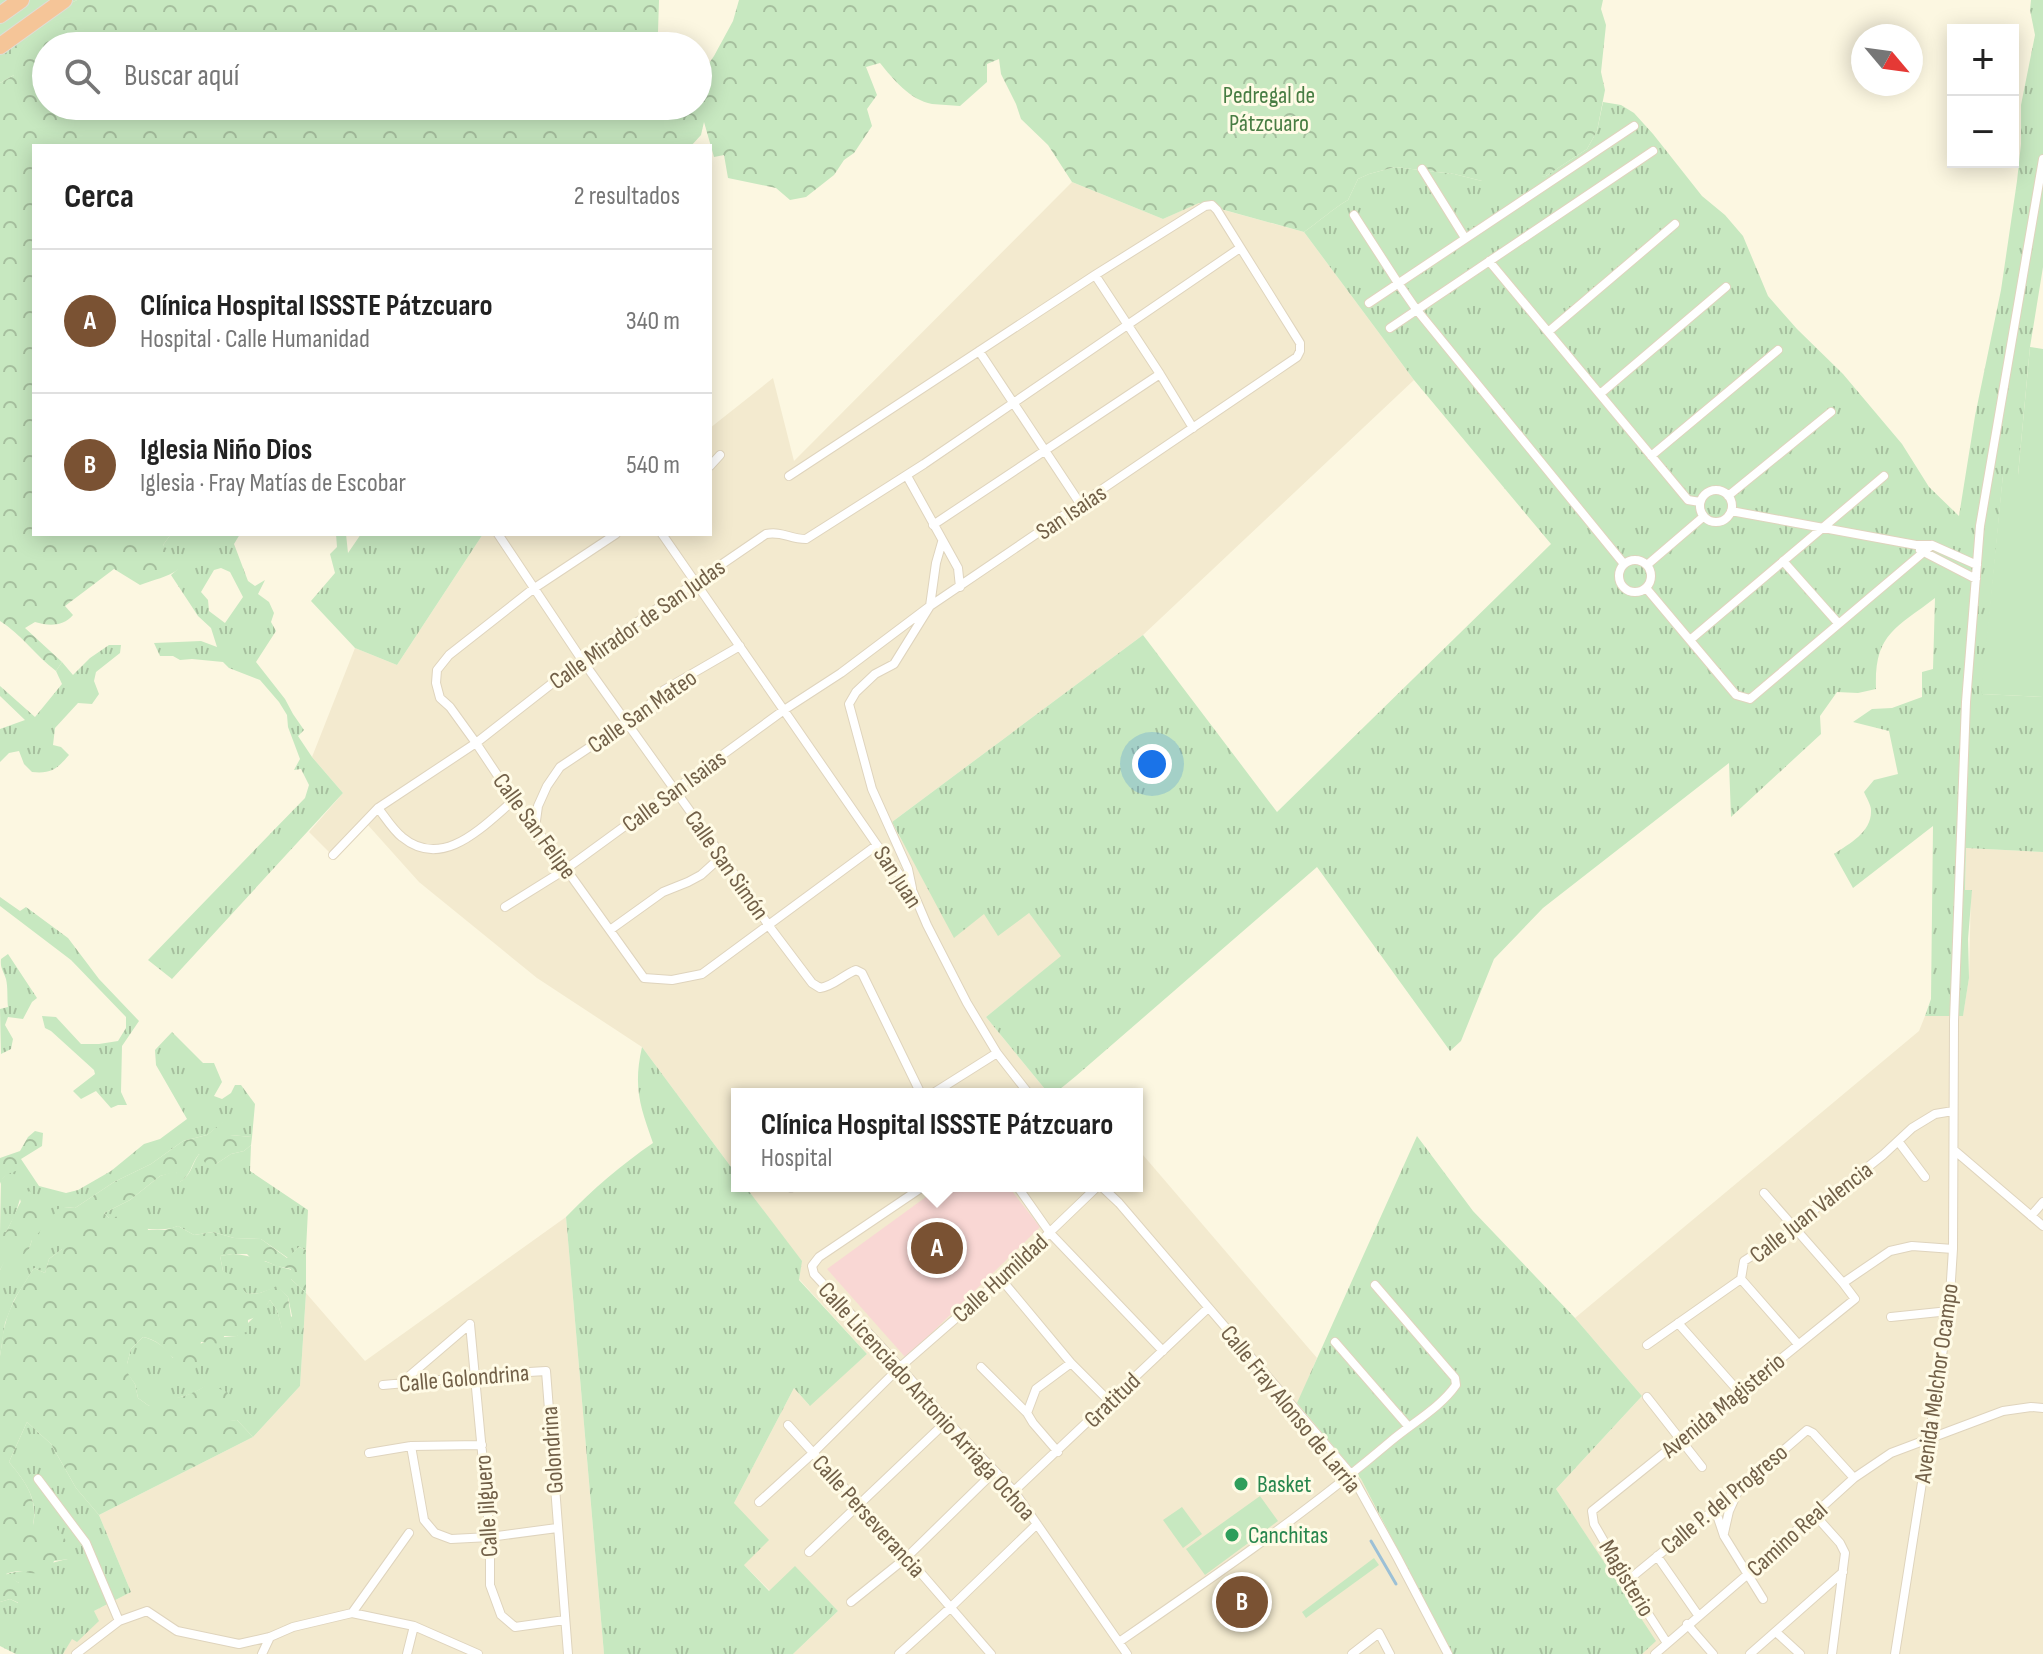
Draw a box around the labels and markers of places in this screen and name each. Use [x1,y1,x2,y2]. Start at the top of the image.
pin: A [911,1218,963,1278]
place label: Basket [1257,1470,1311,1499]
marker: Basket [1232,1475,1250,1493]
place label: Canchitas [1248,1521,1328,1550]
marker: Canchitas [1223,1526,1241,1544]
pin: B [1216,1572,1268,1632]

